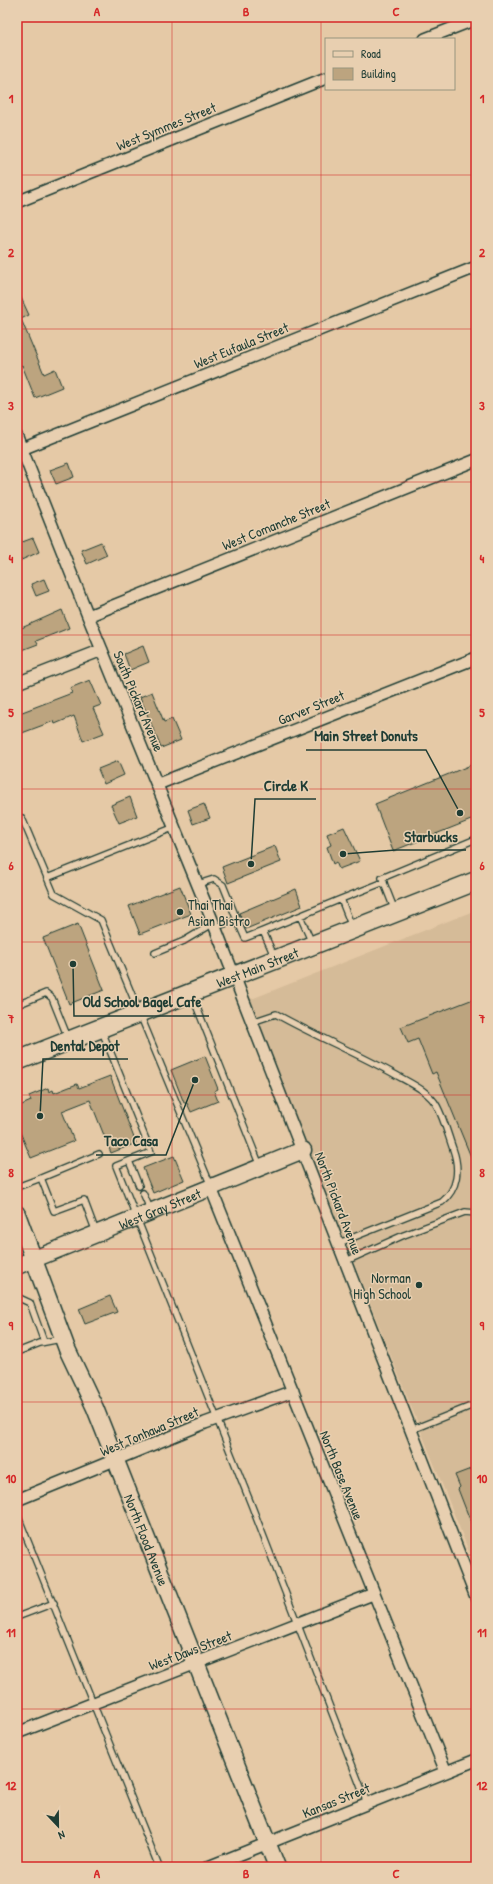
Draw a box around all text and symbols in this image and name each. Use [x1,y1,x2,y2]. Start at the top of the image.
text: A [94,2,101,20]
text: B [243,2,250,20]
text: C [392,2,400,20]
legend [325,38,455,90]
text: Road [361,45,381,62]
text: Building [361,65,396,82]
text: 1 [9,89,14,107]
text: 1 [480,89,485,107]
street label: West Symmes Street [113,97,219,156]
text: 2 [8,243,15,261]
text: 2 [479,243,486,261]
street label: West Eufaula Street [191,317,291,373]
text: 3 [8,396,14,414]
text: 3 [479,396,485,414]
street label: West Comanche Street [219,494,333,554]
text: 4 [9,549,14,567]
text: 4 [480,549,485,567]
street label: South Pickard Avenue [109,648,169,755]
street label: Garver Street [275,685,347,729]
text: 5 [8,703,14,721]
text: 5 [479,703,485,721]
callout: Main Street Donuts [306,723,426,750]
text: Main Street Donuts [314,725,418,746]
callout: Circle K [255,772,316,799]
text: Circle K [264,775,308,796]
callout: Starbucks [396,823,466,850]
text: Starbucks [404,826,458,847]
text: 6 [8,856,14,874]
text: 6 [479,856,485,874]
place label: Thai Thai Asian Bistro [188,895,250,930]
marker: Thai Thai Asian Bistro [175,907,185,917]
street label: West Main Street [213,942,301,992]
callout: Old School Bagel Cafe [74,989,209,1016]
text: Old School Bagel Cafe [82,991,202,1013]
text: 7 [7,1009,15,1027]
text: 7 [478,1009,486,1027]
callout: Dental Depot [43,1032,128,1059]
text: Dental Depot [50,1035,120,1057]
callout: Taco Casa [96,1128,166,1155]
text: Taco Casa [103,1130,158,1151]
street label: North Pickard Avenue [311,1149,367,1257]
text: 8 [8,1163,14,1181]
text: 8 [479,1163,485,1181]
street label: West Gray Street [116,1183,204,1233]
place label: Norman High School [353,1268,411,1304]
marker: Norman High School [414,1280,424,1290]
text: 9 [9,1316,14,1334]
text: 9 [480,1316,485,1334]
street label: West Tonhawa Street [97,1402,201,1460]
street label: North Base Avenue [315,1428,369,1523]
text: 10 [6,1469,16,1487]
text: 10 [477,1469,487,1487]
street label: North Flood Avenue [121,1491,174,1589]
text: 11 [6,1623,16,1641]
text: 11 [477,1623,487,1641]
street label: West Daws Street [146,1625,234,1675]
text: 12 [6,1776,17,1794]
text: 12 [477,1776,488,1794]
street label: Kansas Street [299,1778,373,1822]
north arrow [38,1806,78,1846]
text: N [56,1828,67,1843]
text: A [94,1864,101,1882]
text: B [243,1864,250,1882]
text: C [392,1864,400,1882]

